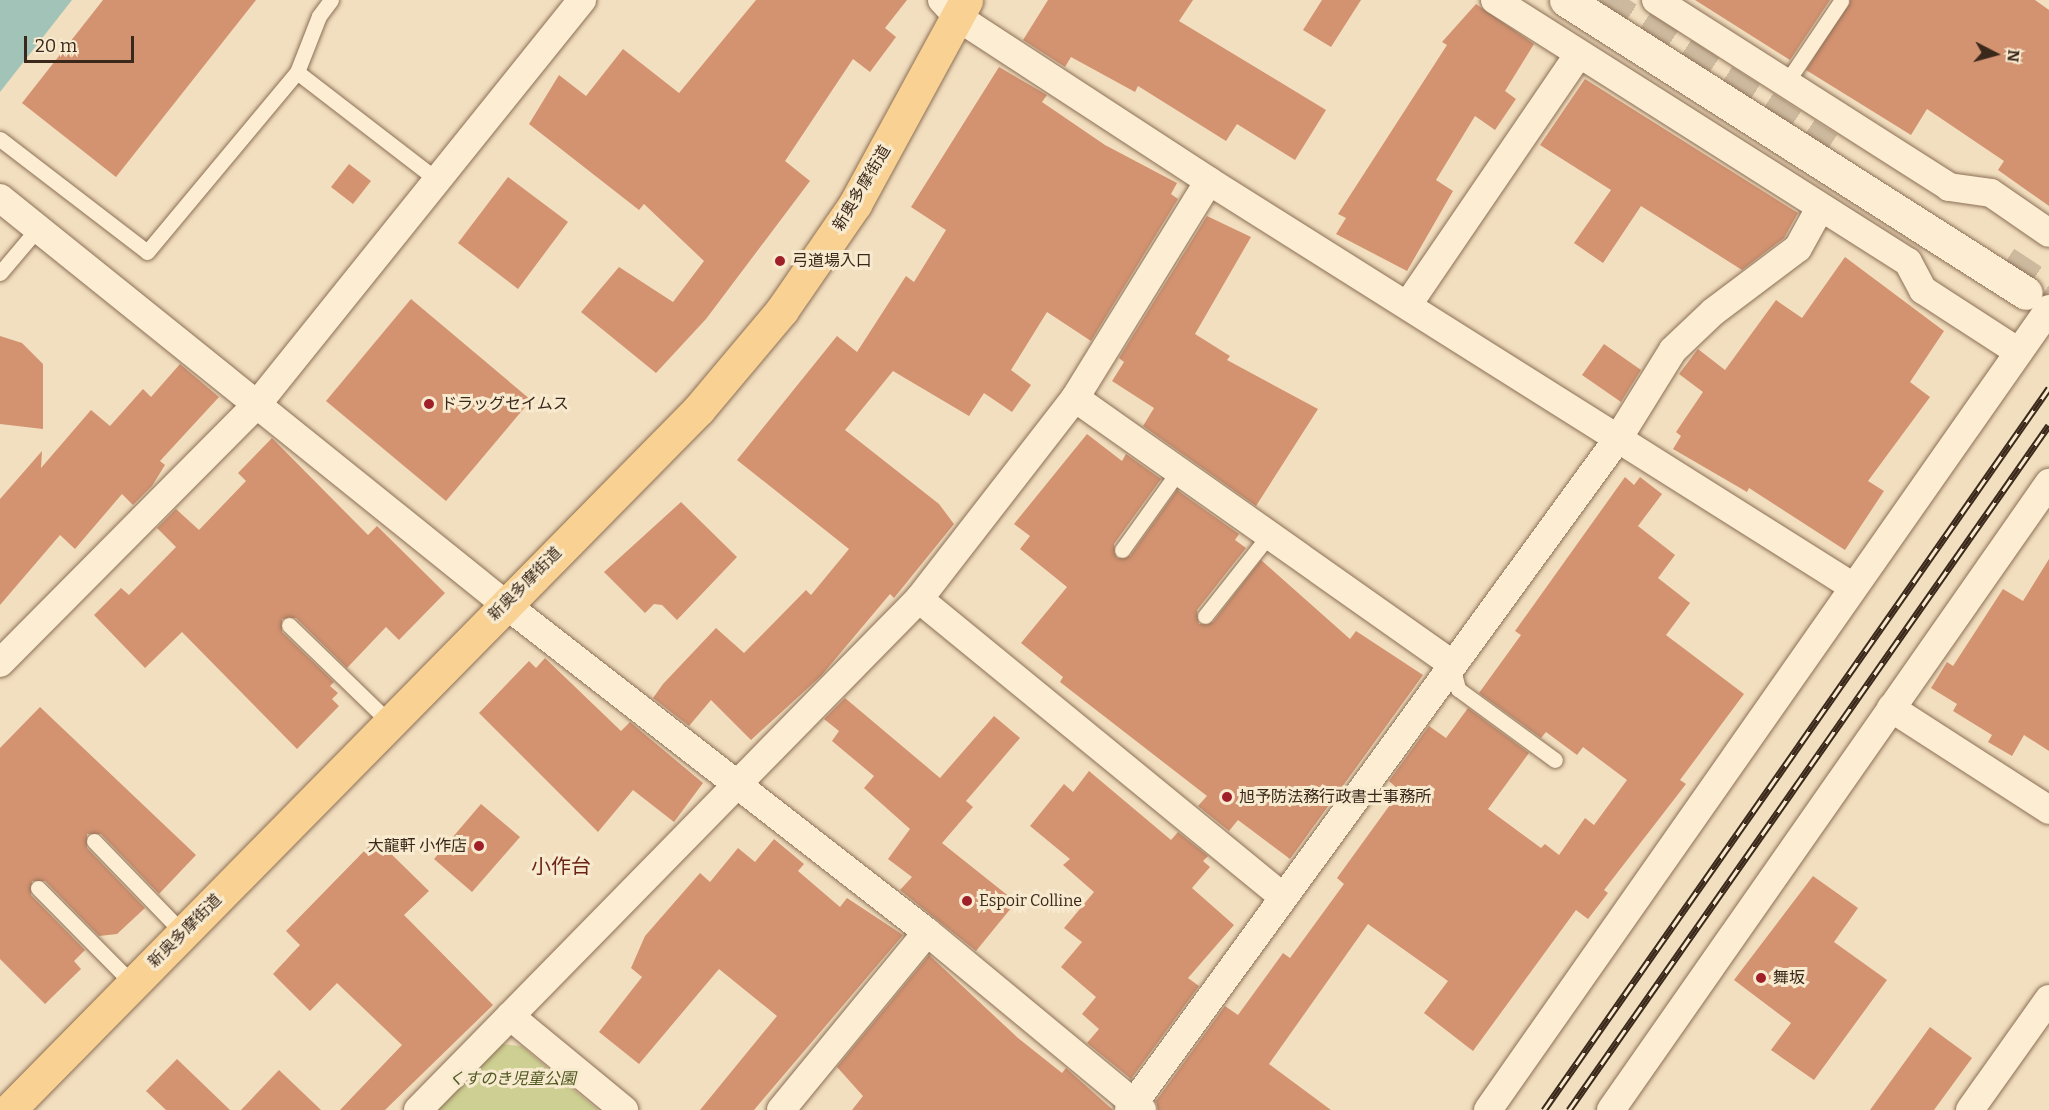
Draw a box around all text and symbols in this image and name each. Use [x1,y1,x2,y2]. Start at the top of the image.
scale bar [27,24,136,62]
north arrow [1965,24,2025,84]
text: 20 m [35,35,77,57]
text: N [2003,49,2023,63]
street label: 新奥多摩街道 [829,142,895,234]
place label: 弓道場入口 [792,251,872,271]
marker: 弓道場入口 [773,254,787,268]
place label: ドラッグセイムス [441,394,569,414]
marker: ドラッグセイムス [422,397,436,411]
street label: 新奥多摩街道 [484,543,566,625]
place label: 旭予防法務行政書士事務所 [1239,787,1431,807]
marker: 旭予防法務行政書士事務所 [1220,790,1234,804]
place label: 大龍軒 小作店 [368,836,467,856]
marker: 大龍軒 小作店 [472,839,486,853]
district label: 小作台 [531,854,591,878]
street label: 新奥多摩街道 [144,890,226,972]
place label: Espoir Colline [979,891,1082,911]
marker: Espoir Colline [960,894,974,908]
place label: 舞坂 [1773,968,1805,988]
marker: 舞坂 [1754,971,1768,985]
park label: くすのき児童公園 [448,1069,576,1089]

